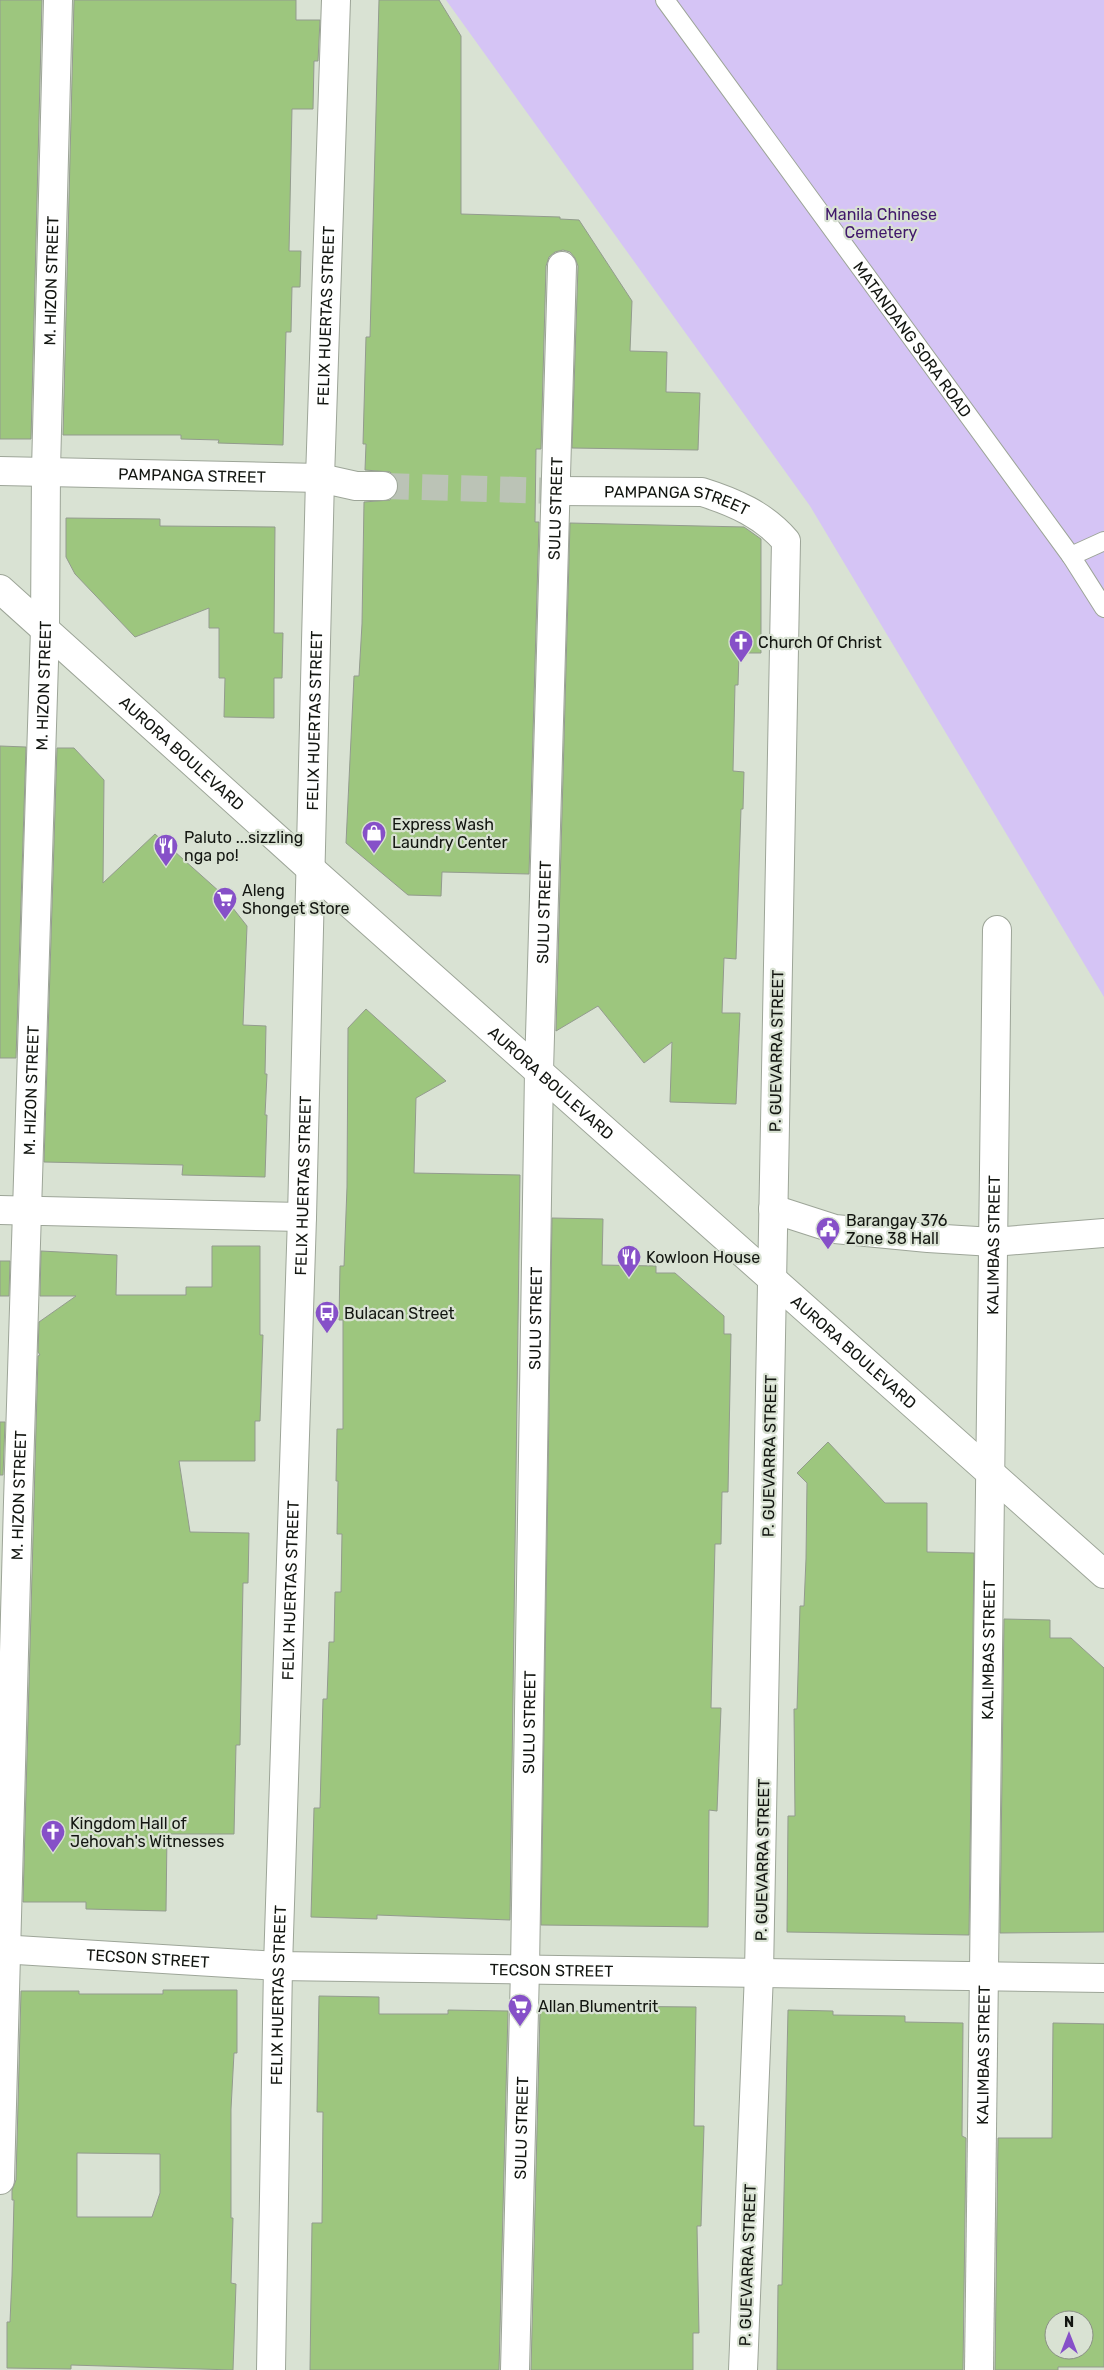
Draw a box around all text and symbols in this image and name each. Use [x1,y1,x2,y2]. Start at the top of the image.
park label: Manila Chinese Cemetery [825,205,937,242]
street label: M. HIZON STREET [40,216,62,346]
street label: FELIX HUERTAS STREET [313,225,338,406]
street label: MATANDANG SORA ROAD [849,258,975,421]
street label: SULU STREET [545,457,567,560]
street label: PAMPANGA STREET [118,465,266,487]
street label: PAMPANGA STREET [604,482,752,520]
street label: M. HIZON STREET [32,621,55,751]
church icon: Church Of Christ [728,629,754,663]
street label: FELIX HUERTAS STREET [303,630,326,811]
place label: Church Of Christ [758,633,882,652]
street label: AURORA BOULEVARD [116,692,248,814]
place label: Express Wash Laundry Center [392,815,508,852]
shop icon: Express Wash Laundry Center [361,820,387,854]
place label: Paluto ...sizzling nga po! [184,828,303,865]
restaurant icon: Paluto ...sizzling nga po! [153,833,179,867]
street label: SULU STREET [533,860,555,964]
place label: Aleng Shonget Store [242,881,350,918]
supermarket icon: Aleng Shonget Store [212,886,238,920]
street label: P. GUEVARRA STREET [766,970,787,1132]
street label: AURORA BOULEVARD [484,1022,617,1144]
street label: M. HIZON STREET [20,1025,43,1156]
street label: FELIX HUERTAS STREET [291,1095,315,1276]
street label: KALIMBAS STREET [983,1175,1004,1315]
place label: Barangay 376 Zone 38 Hall [846,1211,948,1248]
public building icon: Barangay 376 Zone 38 Hall [815,1216,841,1250]
restaurant icon: Kowloon House [616,1244,642,1278]
place label: Kowloon House [646,1248,760,1267]
street label: SULU STREET [525,1266,546,1370]
street label: AURORA BOULEVARD [787,1292,920,1413]
bus stop icon: Bulacan Street [314,1300,340,1334]
place label: Bulacan Street [344,1304,455,1323]
street label: P. GUEVARRA STREET [759,1375,780,1537]
street label: M. HIZON STREET [7,1430,30,1560]
street label: FELIX HUERTAS STREET [278,1500,303,1681]
street label: KALIMBAS STREET [978,1580,999,1720]
street label: SULU STREET [519,1670,540,1774]
street label: P. GUEVARRA STREET [752,1779,773,1941]
place label: Kingdom Hall of Jehovah's Witnesses [70,1814,224,1851]
church icon: Kingdom Hall of Jehovah's Witnesses [40,1819,66,1853]
street label: FELIX HUERTAS STREET [267,1905,290,2085]
street label: TECSON STREET [85,1945,210,1972]
street label: TECSON STREET [490,1960,613,1981]
street label: KALIMBAS STREET [973,1985,994,2125]
supermarket icon: Allan Blumentrit [507,1993,533,2027]
place label: Allan Blumentrit [538,1997,658,2016]
street label: SULU STREET [511,2076,532,2180]
street label: P. GUEVARRA STREET [735,2183,760,2347]
north arrow [1044,2310,1094,2360]
text: N [1064,2314,1074,2331]

